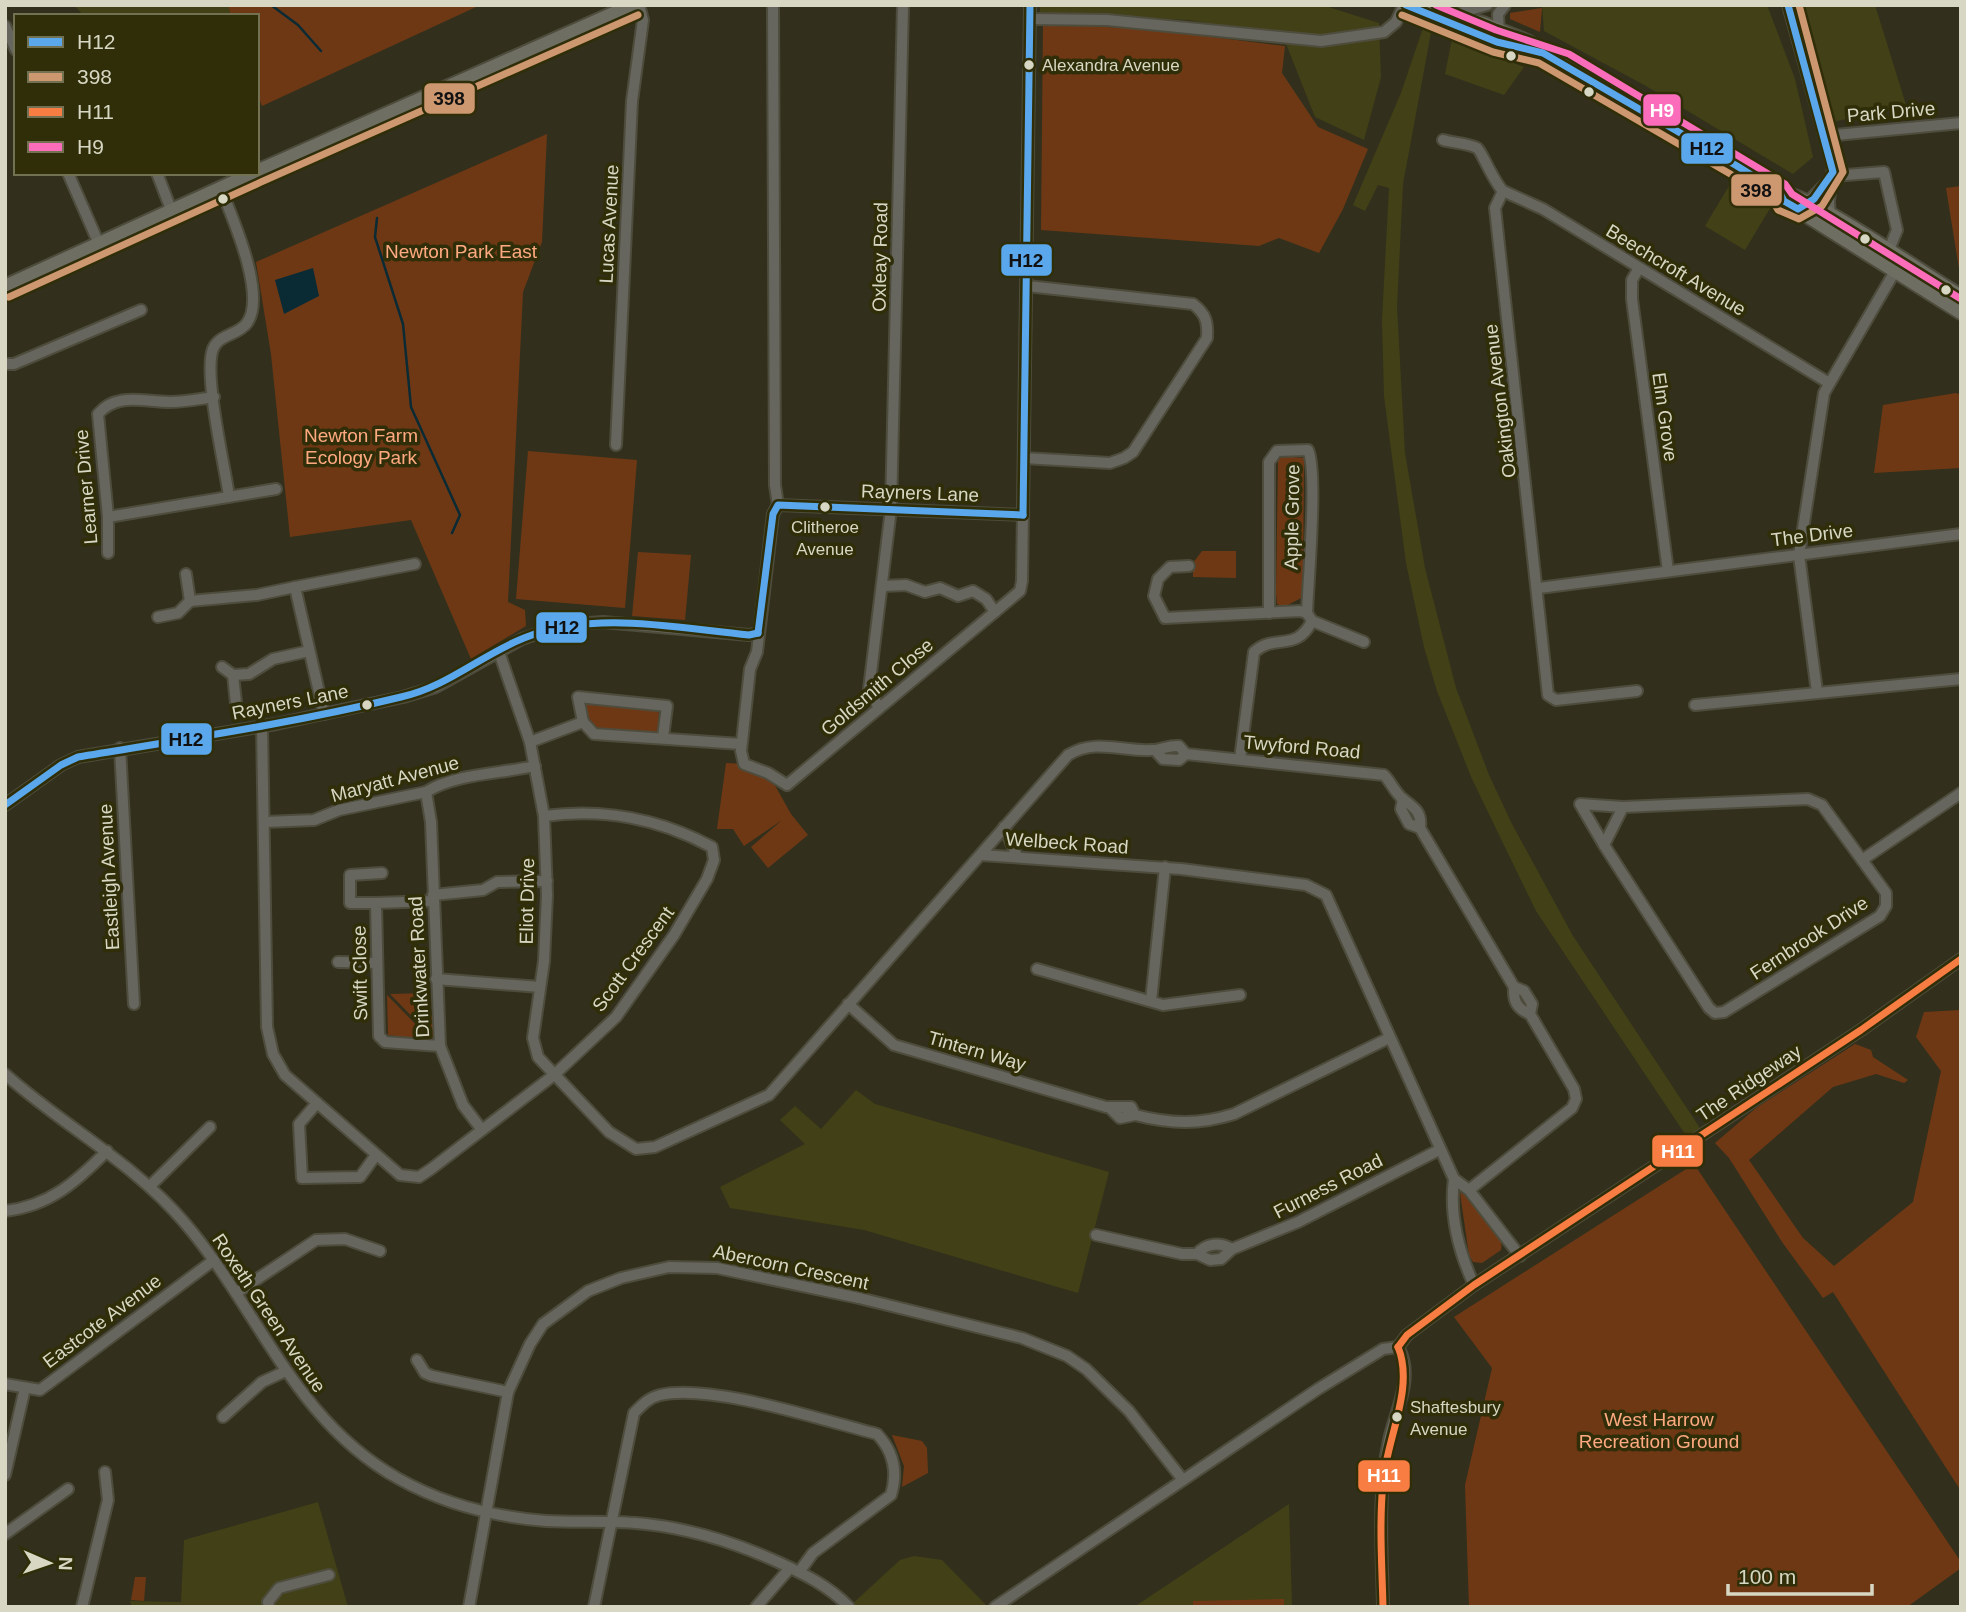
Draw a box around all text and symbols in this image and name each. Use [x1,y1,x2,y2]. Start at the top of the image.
legend [14,14,259,175]
text: H12 [77,30,116,53]
unlabelled marker [1504,49,1518,63]
place label: Alexandra Avenue [1042,56,1180,75]
marker: Alexandra Avenue [1022,58,1036,72]
text: 398 [77,65,112,88]
line badge: 398 [423,82,476,115]
unlabelled marker [1582,85,1596,99]
text: 398 [433,88,465,109]
line badge: H9 [1642,93,1682,127]
street label: Park Drive [1846,98,1936,126]
text: H11 [77,100,114,123]
text: H9 [1650,100,1674,121]
line badge: H12 [1680,132,1734,165]
text: H9 [77,135,104,158]
text: H12 [1690,138,1724,159]
street label: Lucas Avenue [595,164,623,284]
line badge: 398 [1730,173,1783,207]
text: 398 [1740,180,1772,201]
unlabelled marker [216,192,230,206]
street label: Oxleay Road [869,202,891,312]
street label: Beechcroft Avenue [1602,220,1750,320]
unlabelled marker [1858,232,1872,246]
park label: Newton Park East [385,241,538,262]
line badge: H12 [1000,243,1053,277]
text: H12 [1009,250,1043,271]
unlabelled marker [1939,283,1953,297]
street label: Oakington Avenue [1480,323,1520,479]
street label: Elm Grove [1648,371,1682,463]
park label: Newton Farm Ecology Park [304,425,418,468]
street label: Learner Drive [71,429,101,545]
street label: Apple Grove [1281,464,1303,570]
street label: Rayners Lane [861,480,979,506]
marker: Clitheroe Avenue [818,500,832,514]
place label: Clitheroe Avenue [791,518,859,559]
street label: The Drive [1770,520,1854,550]
line badge: H12 [535,611,588,644]
text: H12 [545,617,579,638]
street label: Goldsmith Close [817,634,937,740]
street label: Rayners Lane [230,680,350,724]
unlabelled marker [360,698,374,712]
line badge: H12 [160,722,213,756]
text: H12 [169,729,203,750]
street label: Twyford Road [1243,731,1361,763]
street label: Maryatt Avenue [329,752,461,806]
street label: Eastleigh Avenue [95,803,123,951]
street label: Welbeck Road [1005,828,1129,858]
street label: Eliot Drive [516,858,538,944]
street label: Fernbrook Drive [1746,892,1872,984]
street label: Drinkwater Road [405,896,433,1038]
street label: Scott Crescent [588,902,679,1016]
street label: Swift Close [349,925,371,1021]
street label: Tintern Way [926,1027,1029,1075]
street label: The Ridgeway [1693,1040,1806,1126]
line badge: H11 [1651,1134,1704,1168]
text: H11 [1661,1141,1695,1162]
street label: Furness Road [1270,1150,1386,1222]
street label: Roxeth Green Avenue [208,1230,330,1396]
street label: Abercorn Crescent [711,1240,871,1294]
street label: Eastcote Avenue [39,1270,165,1372]
place label: Shaftesbury Avenue [1410,1398,1501,1439]
park label: West Harrow Recreation Ground [1579,1409,1739,1452]
marker: Shaftesbury Avenue [1390,1410,1404,1424]
line badge: H11 [1357,1459,1411,1493]
text: H11 [1367,1465,1401,1486]
north arrow [14,1528,84,1598]
scale bar [1728,1552,1871,1596]
text: N [55,1556,76,1571]
text: 100 m [1738,1565,1796,1588]

